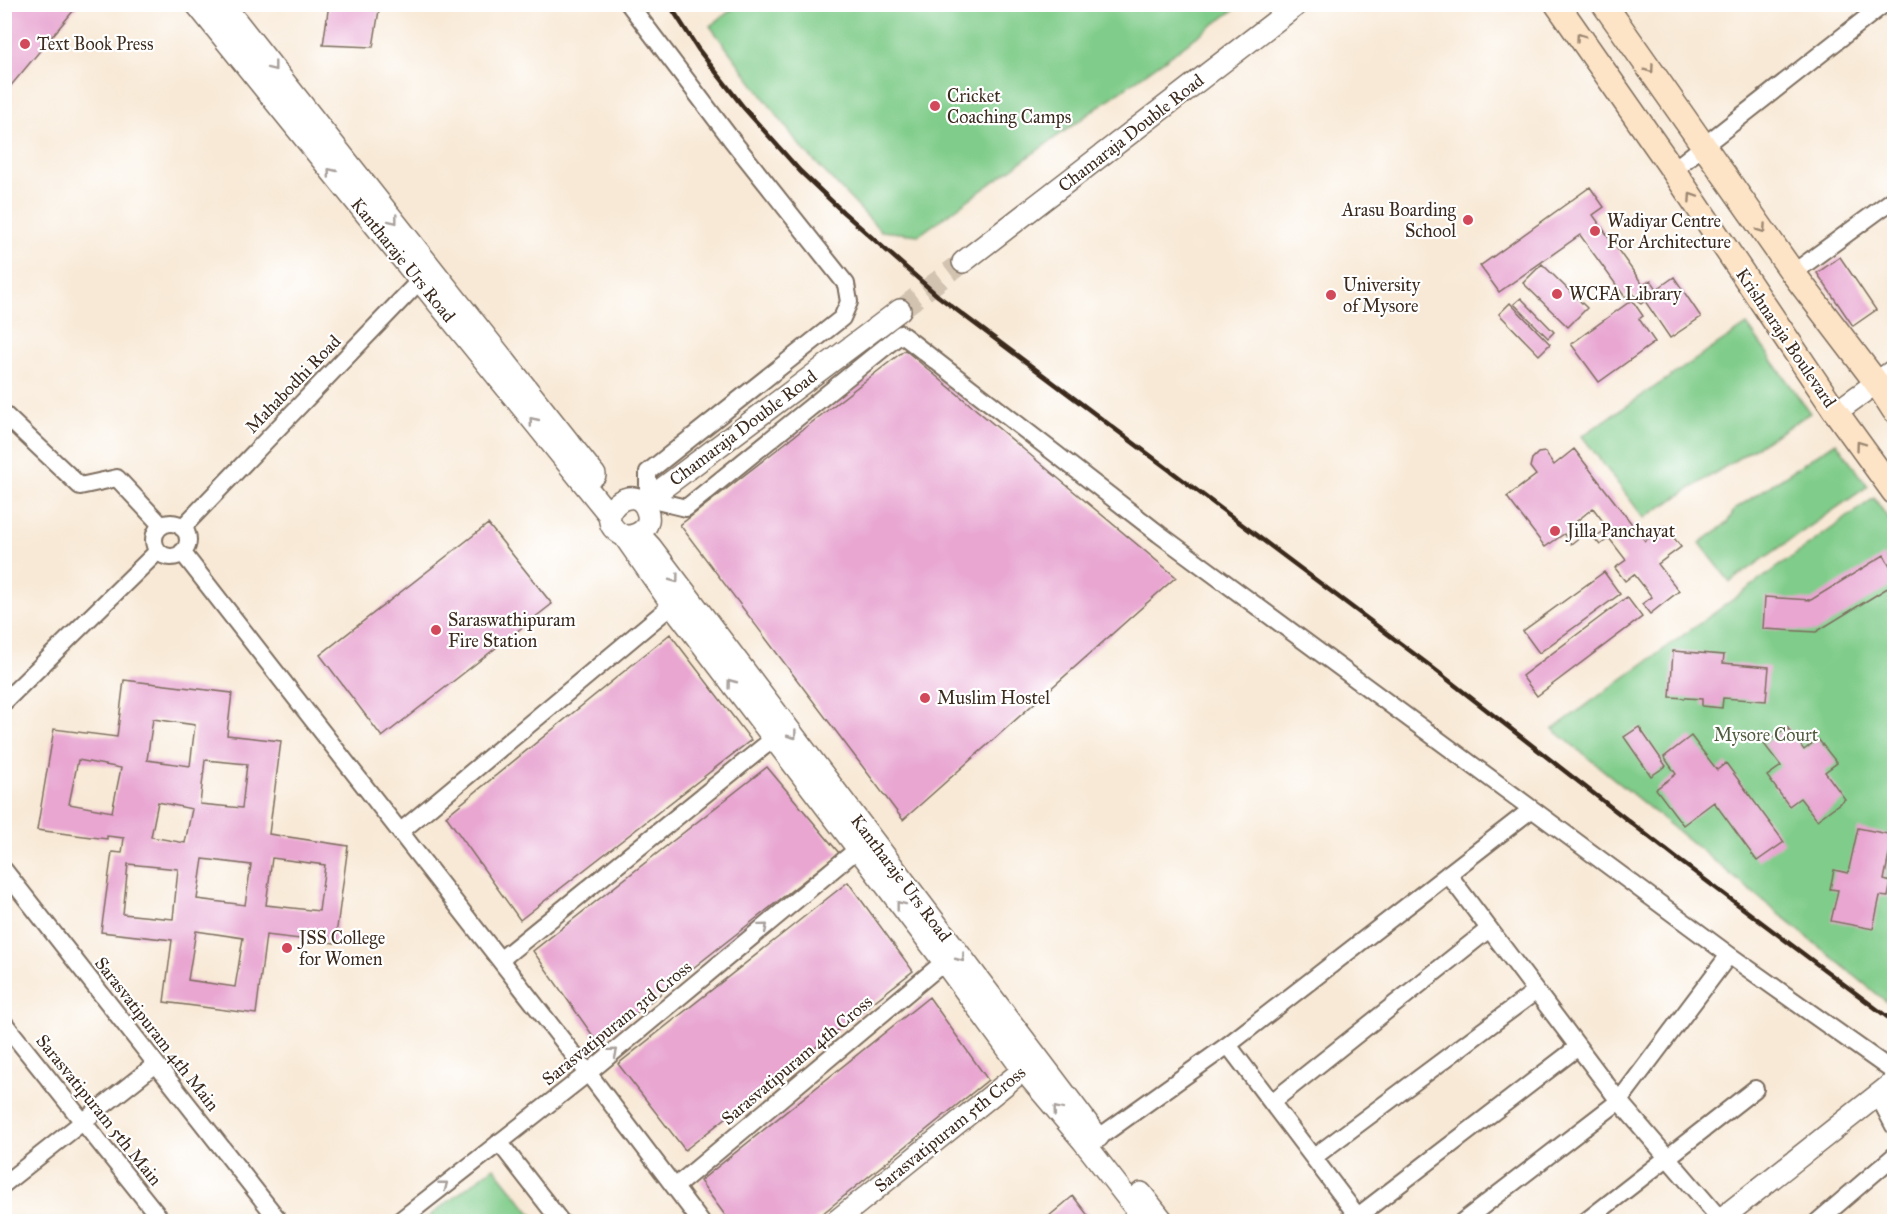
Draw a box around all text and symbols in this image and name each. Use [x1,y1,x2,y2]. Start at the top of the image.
place label: Text Book Press [37,33,153,55]
one-way arrow [1576,33,1587,44]
marker: Text Book Press [18,37,32,51]
one-way arrow [265,60,276,71]
one-way arrow [1643,63,1654,74]
street label: Chamaraja Double Road [1054,69,1208,197]
place label: Cricket Coaching Camps [947,85,1071,129]
marker: Cricket Coaching Camps [928,99,942,113]
one-way arrow [327,168,338,179]
street label: Kantharaje Urs Road [346,193,460,327]
one-way arrow [1687,193,1699,203]
place label: Arasu Boarding School [1341,199,1457,242]
place label: Wadiyar Centre For Architecture [1607,210,1731,253]
one-way arrow [386,213,397,224]
marker: Arasu Boarding School [1461,213,1475,227]
one-way arrow [1755,222,1766,233]
marker: Wadiyar Centre For Architecture [1588,224,1602,238]
street label: Krishnaraja Boulevard [1731,264,1841,412]
place label: University of Mysore [1343,274,1421,317]
place label: WCFA Library [1569,283,1682,305]
marker: WCFA Library [1550,287,1564,301]
marker: University of Mysore [1324,288,1338,302]
street label: Mahabodhi Road [241,330,345,438]
street label: Chamaraja Double Road [665,365,821,491]
one-way arrow [529,417,540,428]
one-way arrow [1856,441,1867,452]
place label: Jilla Panchayat [1565,520,1676,543]
marker: Jilla Panchayat [1548,524,1562,538]
one-way arrow [668,573,679,584]
place label: Saraswathipuram Fire Station [448,609,576,652]
marker: Saraswathipuram Fire Station [429,623,443,637]
one-way arrow [728,679,739,690]
place label: Muslim Hostel [937,687,1050,709]
marker: Muslim Hostel [918,691,932,705]
park label: Mysore Court [1714,724,1819,746]
one-way arrow [785,729,796,740]
street label: Kantharaje Urs Road [846,810,956,946]
one-way arrow [896,901,907,912]
one-way arrow [757,923,768,934]
place label: JSS College for Women [297,927,385,970]
marker: JSS College for Women [280,941,294,955]
one-way arrow [954,951,965,962]
street label: Sarasvatipuram 4th Main [90,953,224,1116]
street label: Sarasvatipuram 3rd Cross [538,956,696,1090]
street label: Sarasvatipuram 4th Cross [717,991,877,1129]
street label: Sarasvatipuram 5th Main [31,1030,167,1190]
one-way arrow [607,1048,618,1059]
street label: Sarasvatipuram 5th Cross [870,1061,1030,1197]
one-way arrow [1053,1106,1064,1117]
one-way arrow [437,1182,448,1193]

